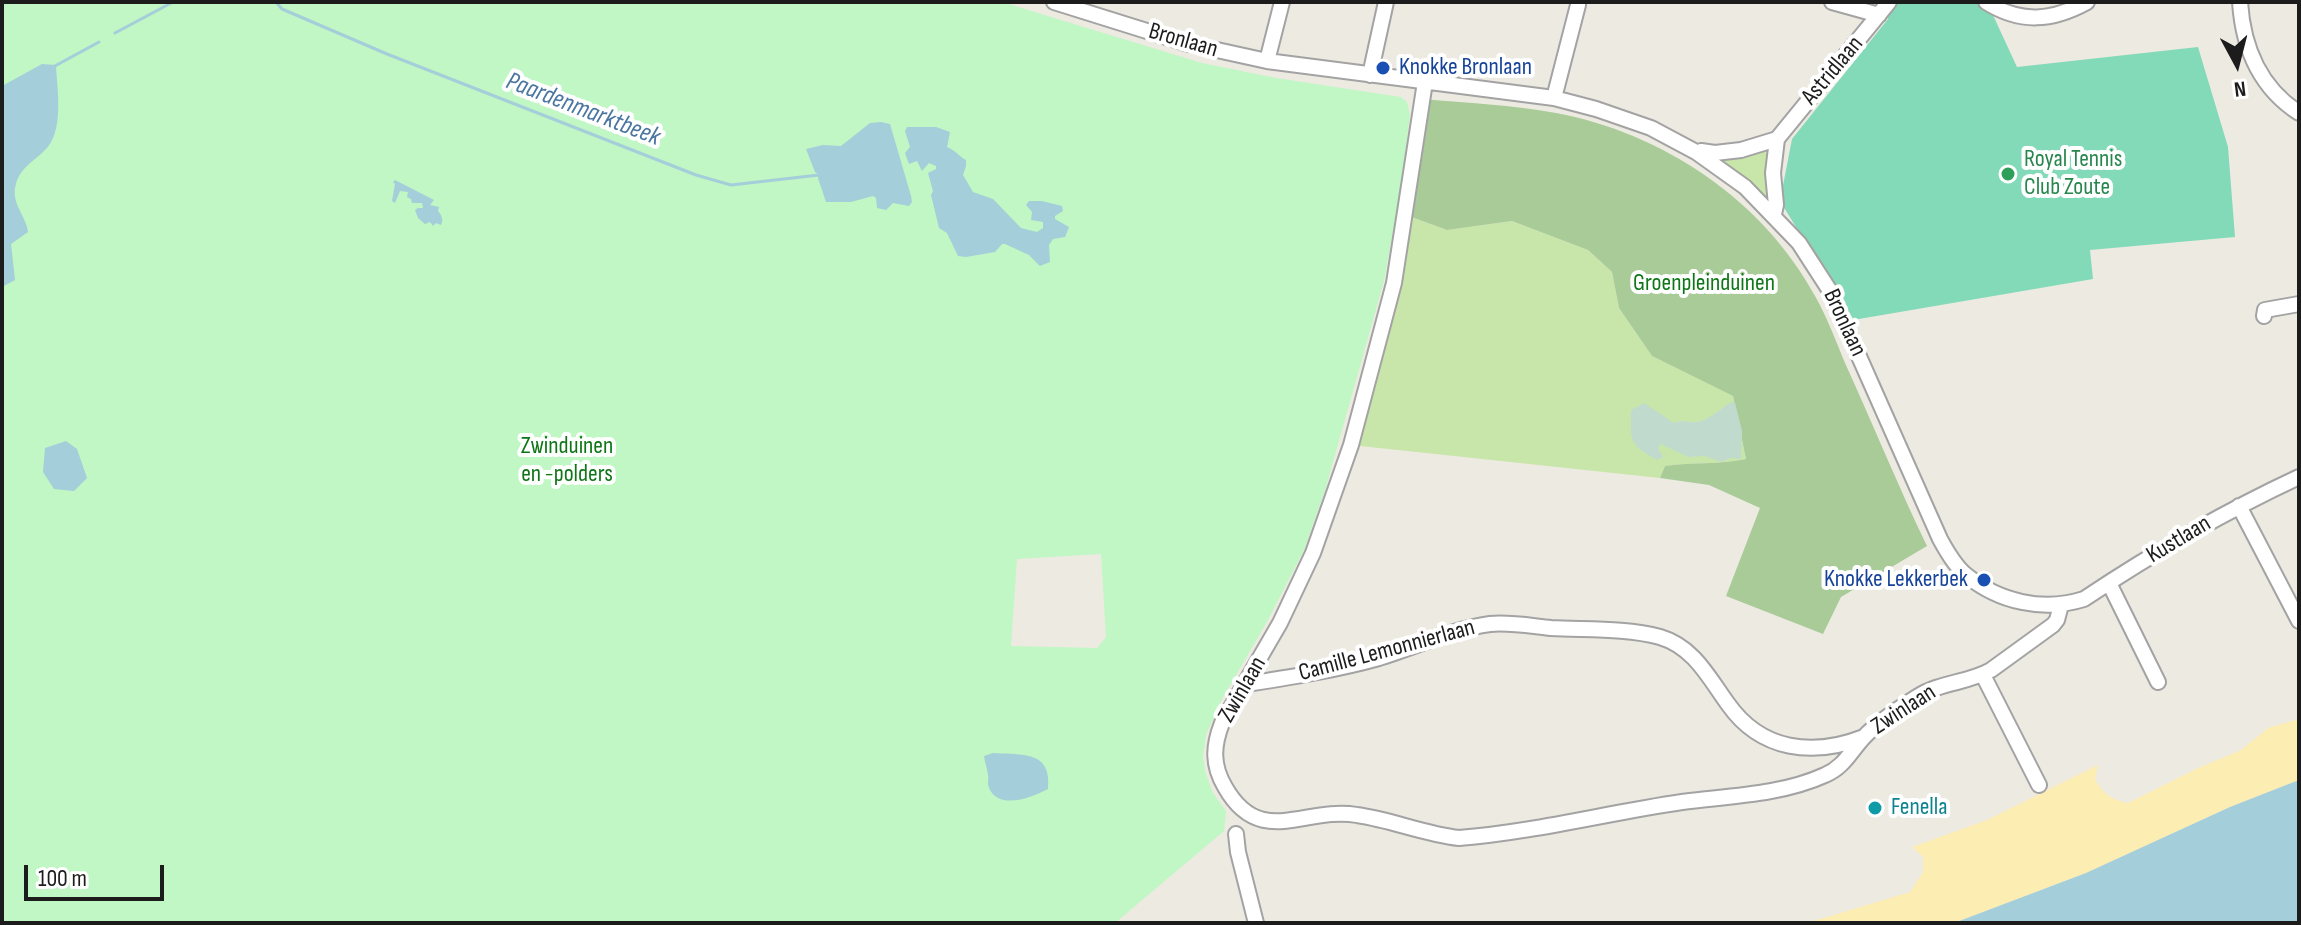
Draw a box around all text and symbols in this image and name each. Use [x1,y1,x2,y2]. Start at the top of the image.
street label: Bronlaan [1145,17,1221,65]
north arrow [2197,24,2277,104]
street label: Astridlaan [1796,31,1870,111]
place label: Knokke Bronlaan [1399,54,1532,82]
marker: Knokke Bronlaan [1374,59,1392,77]
water label: Paardenmarktbeek [502,66,664,154]
text: N [2233,74,2247,102]
place label: Royal Tennis Club Zoute [2024,146,2122,202]
marker: Royal Tennis Club Zoute [1999,165,2017,183]
park label: Groenpleinduinen [1633,270,1775,298]
street label: Bronlaan [1816,285,1872,361]
park label: Zwinduinen en -polders [521,433,613,489]
street label: Kustlaan [2142,510,2216,570]
place label: Knokke Lekkerbek [1824,566,1968,594]
marker: Knokke Lekkerbek [1975,571,1993,589]
street label: Camille Lemonnierlaan [1296,614,1478,688]
street label: Zwinlaan [1213,652,1273,728]
street label: Zwinlaan [1866,679,1942,741]
place label: Fenella [1891,794,1947,822]
marker: Fenella [1866,799,1884,817]
scale bar [28,849,168,899]
text: 100 m [38,864,87,893]

